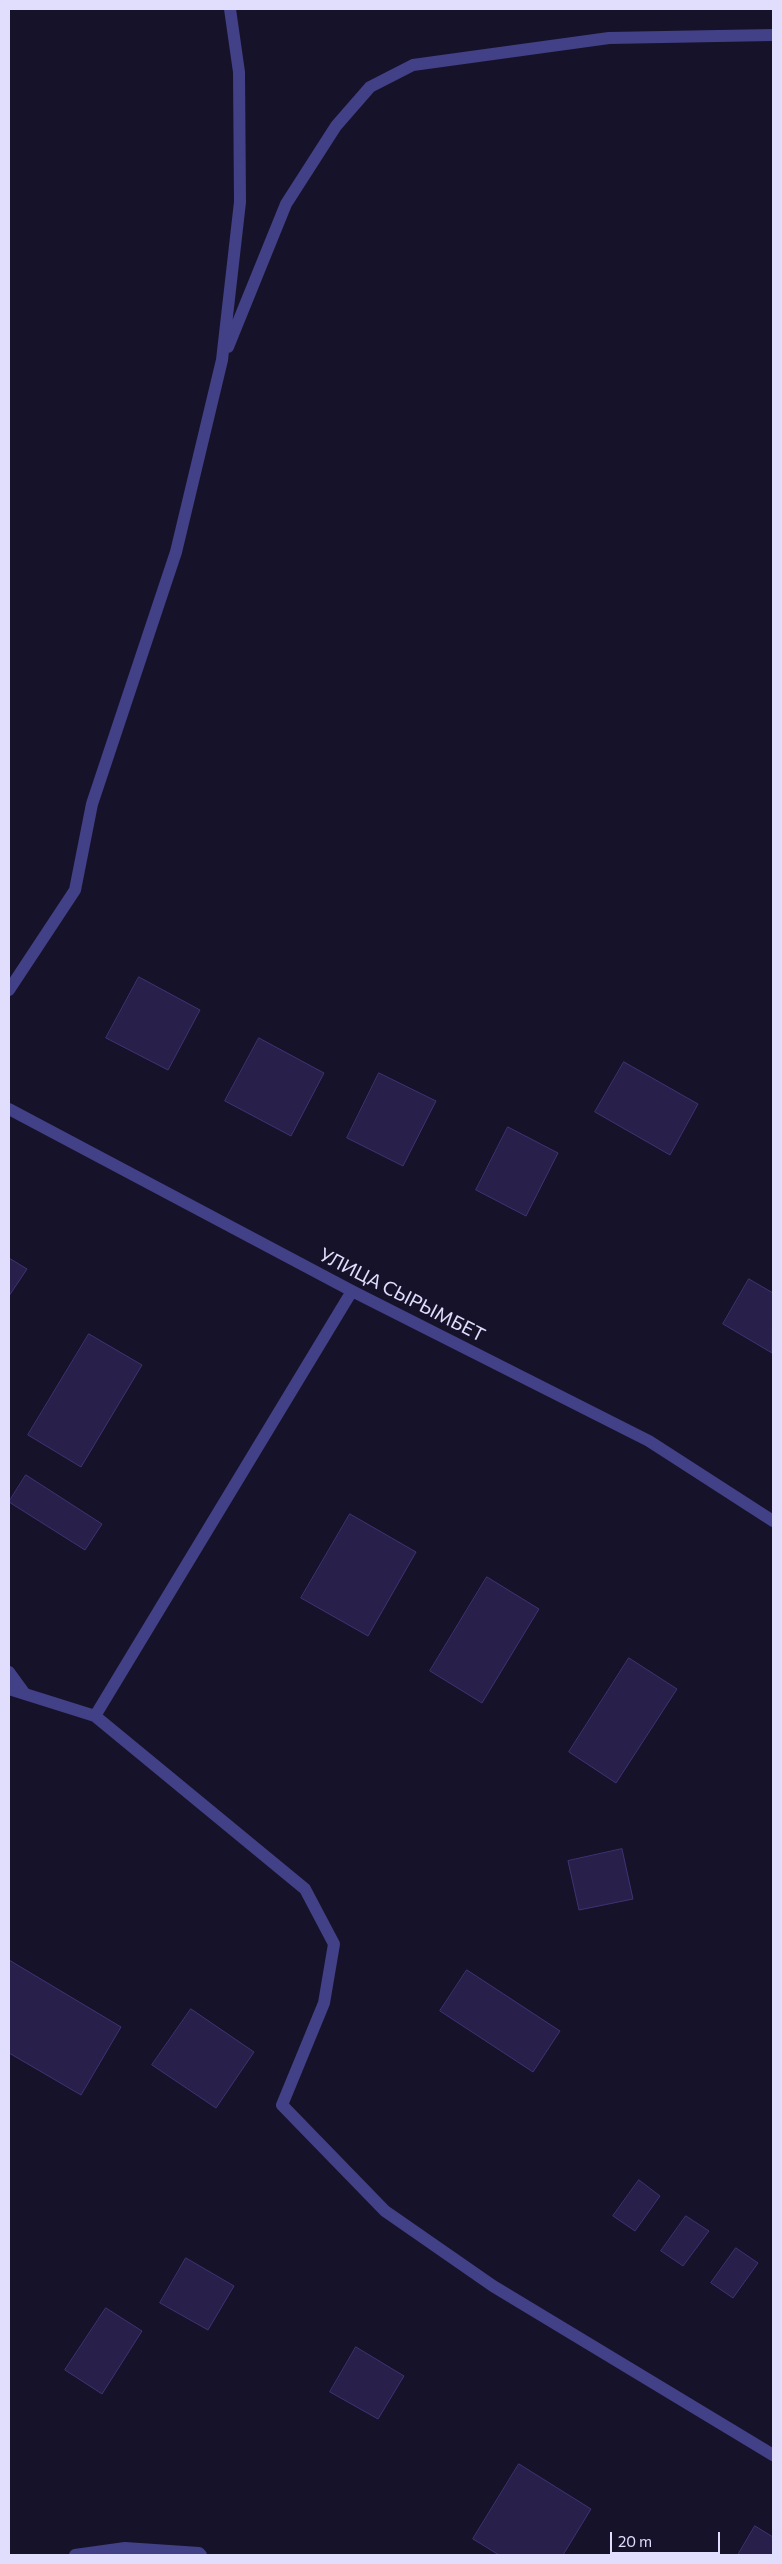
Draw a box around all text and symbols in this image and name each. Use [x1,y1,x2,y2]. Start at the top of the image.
street label: УЛИЦА СЫРЫМБЕТ [315,1243,489,1347]
scale bar [612,2522,722,2554]
text: 20 m [618,2532,652,2550]

